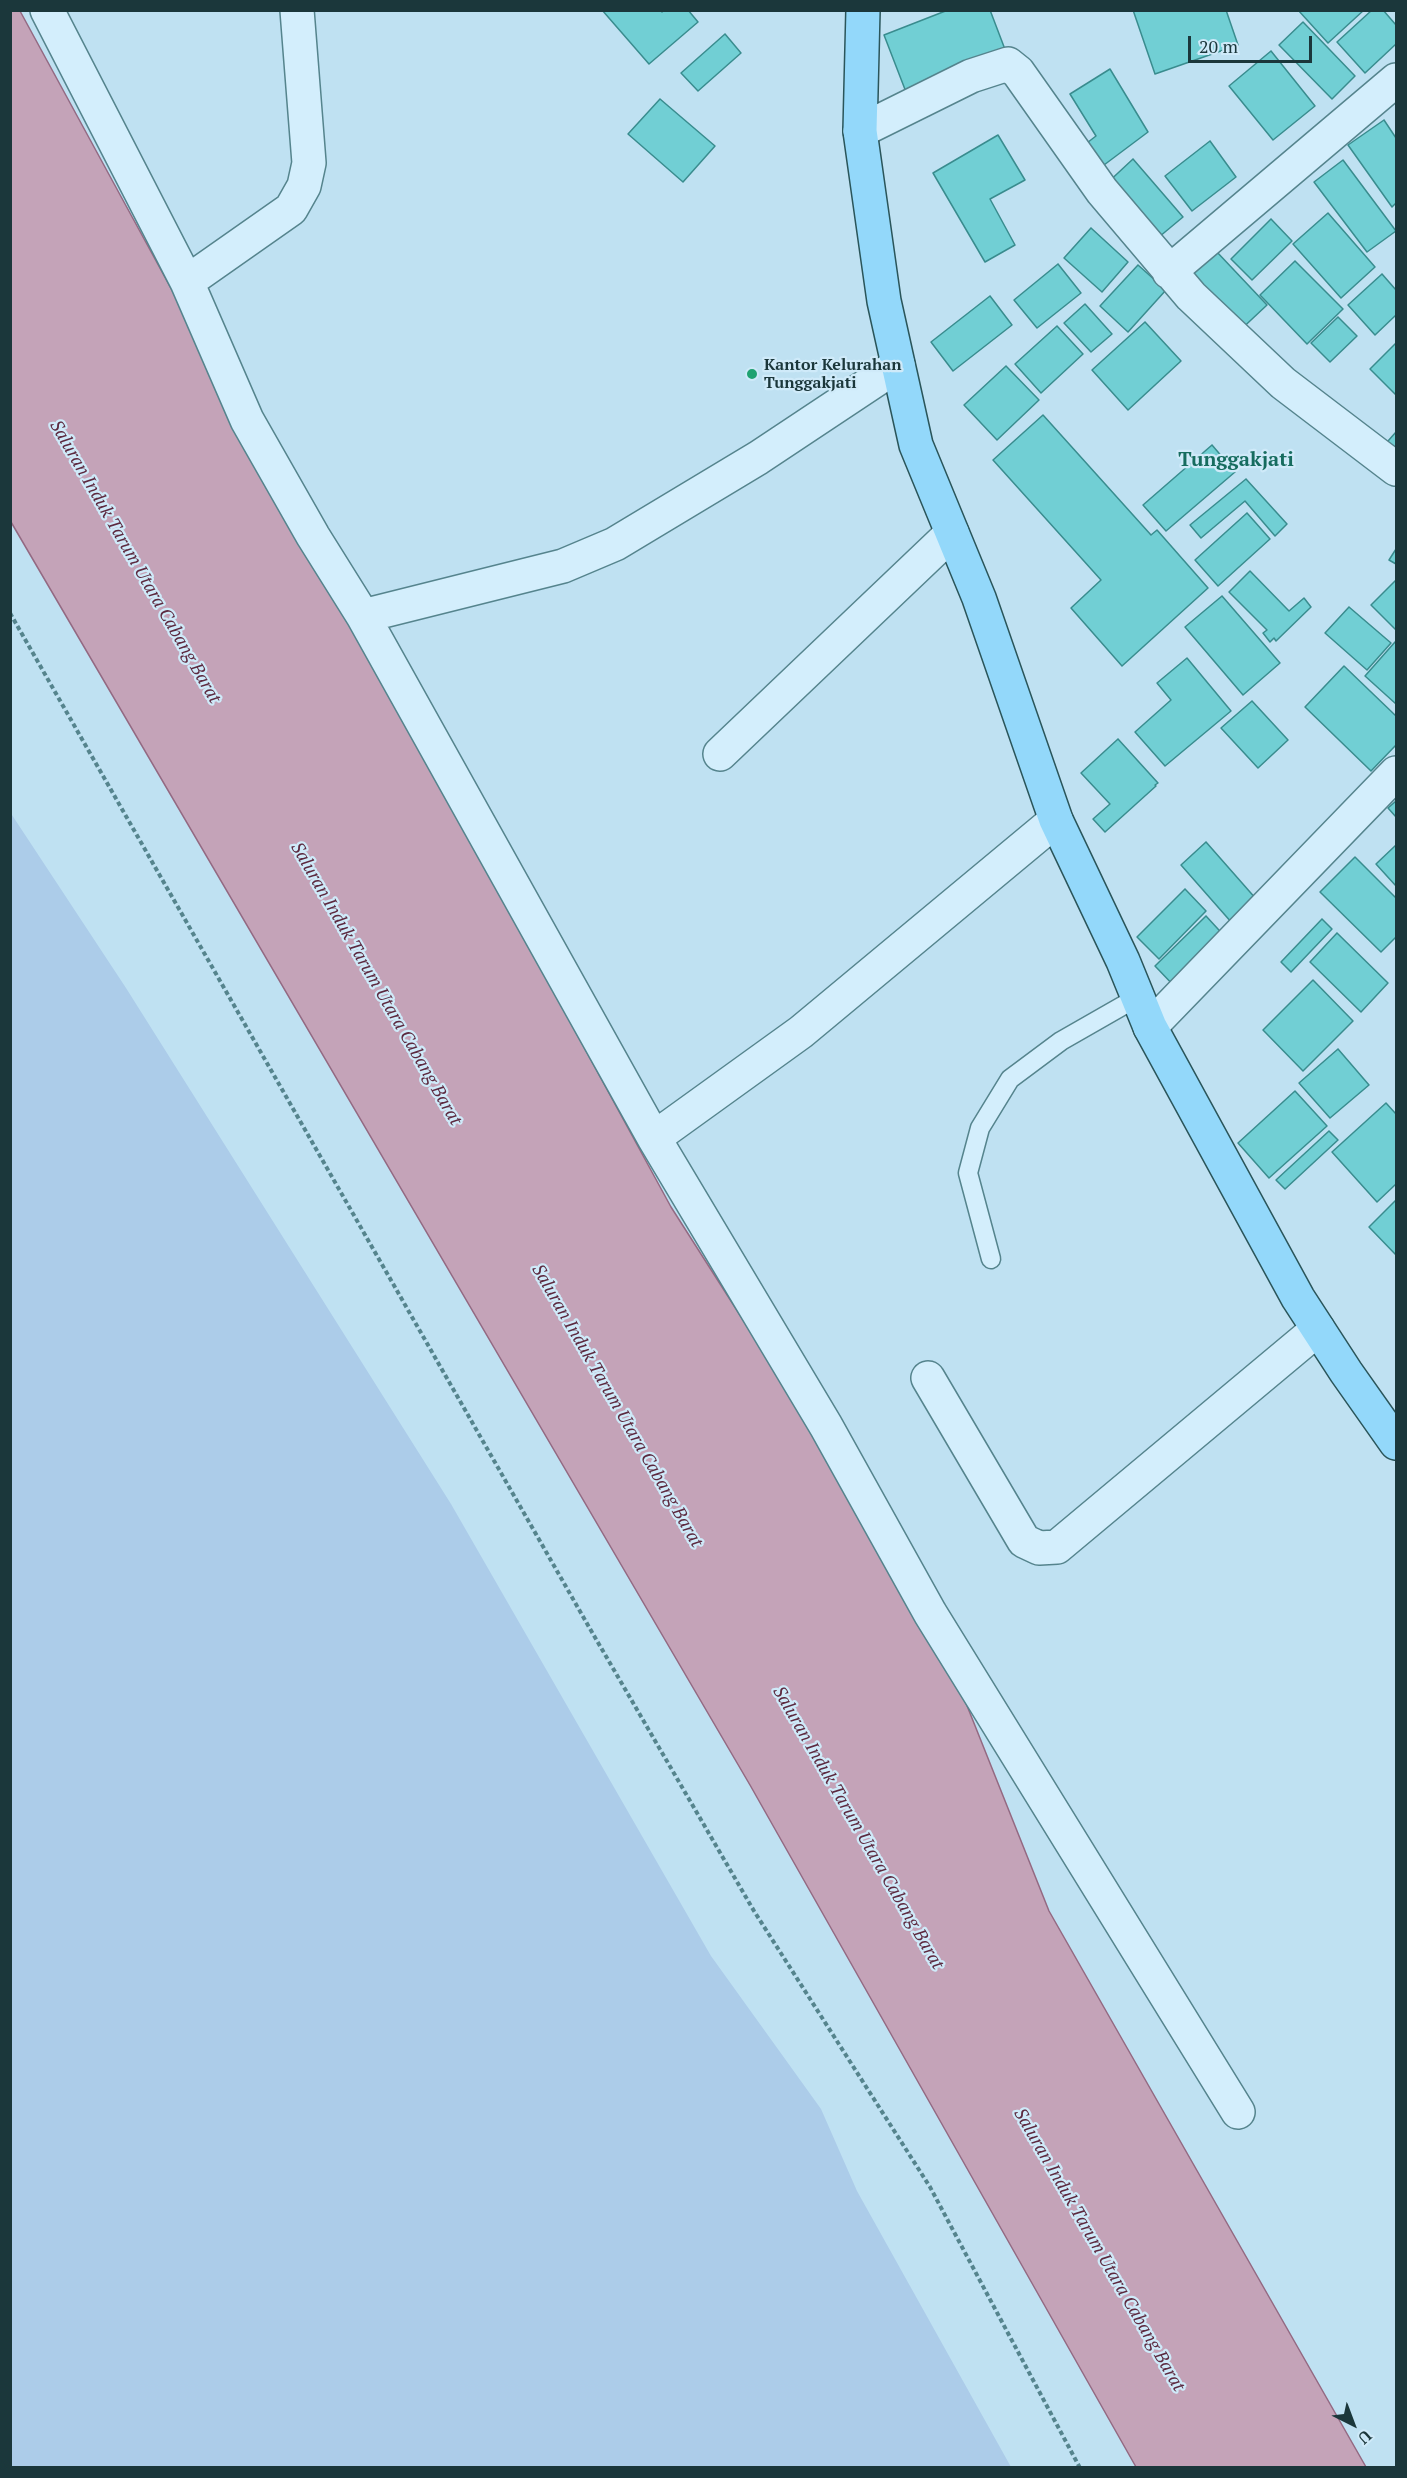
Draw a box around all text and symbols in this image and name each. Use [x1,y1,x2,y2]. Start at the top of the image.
scale bar [1191,24,1316,62]
text: 20 m [1199,34,1238,58]
place label: Kantor Kelurahan Tunggakjati [764,355,901,393]
marker: Kantor Kelurahan Tunggakjati [745,367,759,381]
water label: Saluran Induk Tarum Utara Cabang Barat [45,417,225,707]
district label: Tunggakjati [1178,448,1294,472]
water label: Saluran Induk Tarum Utara Cabang Barat [286,839,466,1129]
water label: Saluran Induk Tarum Utara Cabang Barat [527,1261,707,1551]
water label: Saluran Induk Tarum Utara Cabang Barat [768,1683,948,1973]
water label: Saluran Induk Tarum Utara Cabang Barat [1009,2105,1189,2395]
north arrow [1323,2394,1383,2454]
text: U [1353,2425,1377,2449]

